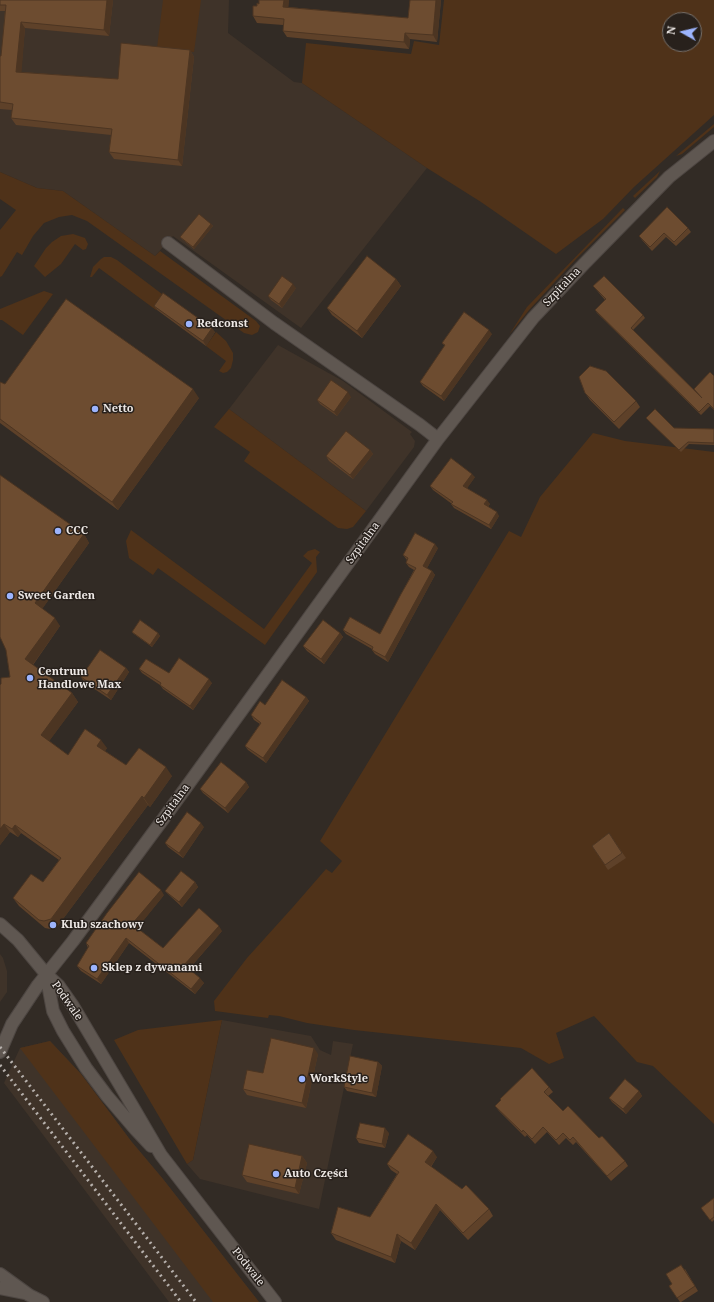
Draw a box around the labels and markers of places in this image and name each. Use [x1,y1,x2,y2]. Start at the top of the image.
place label: Redconst [197,317,248,331]
marker: Redconst [184,319,194,329]
place label: Netto [103,402,134,416]
marker: Netto [90,404,100,414]
place label: CCC [66,524,88,538]
marker: CCC [53,526,63,536]
place label: Sweet Garden [18,589,95,603]
marker: Sweet Garden [5,591,15,601]
place label: Centrum Handlowe Max [38,665,121,691]
marker: Centrum Handlowe Max [25,673,35,683]
place label: Klub szachowy [61,918,144,932]
marker: Klub szachowy [48,920,58,930]
place label: Sklep z dywanami [102,961,202,975]
marker: Sklep z dywanami [89,963,99,973]
place label: WorkStyle [310,1072,368,1086]
marker: WorkStyle [297,1074,307,1084]
place label: Auto Części [284,1167,348,1181]
marker: Auto Części [271,1169,281,1179]

